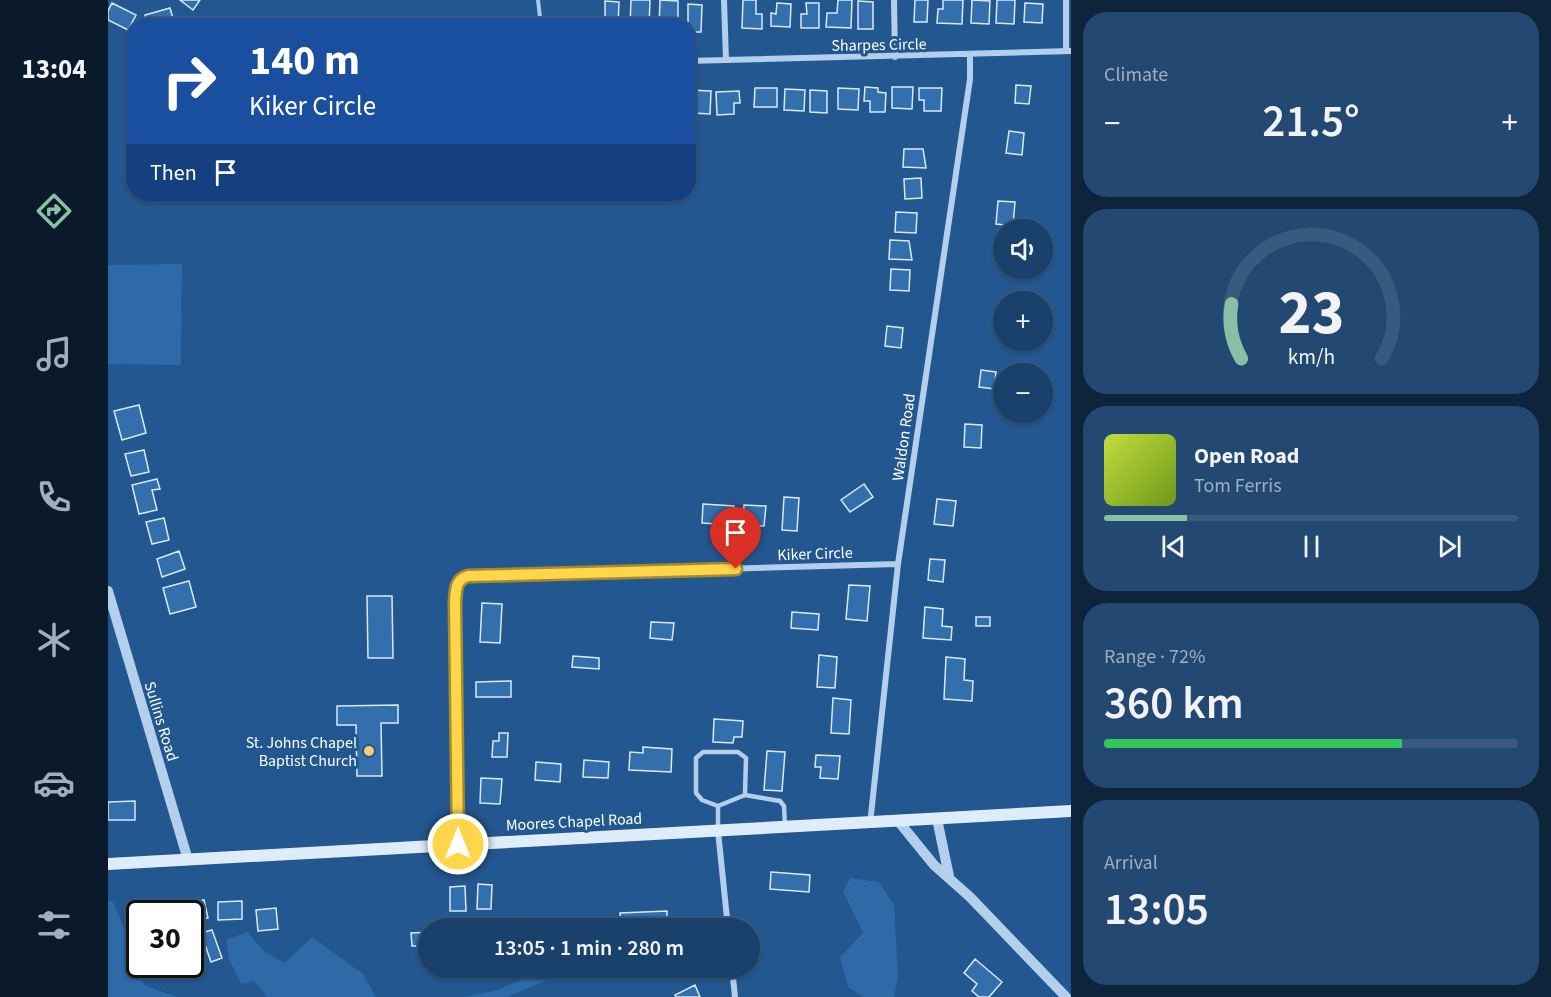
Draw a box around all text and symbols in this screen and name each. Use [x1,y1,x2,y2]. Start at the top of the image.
text: 140 m [249,31,360,91]
street label: Sharpes Circle [831,33,927,57]
icon: right [150,42,228,120]
text: 13:04 [21,50,87,89]
text: Climate [1104,61,1168,89]
text: Kiker Circle [249,87,376,126]
text: 21.5° [1262,90,1360,154]
text: − [1104,100,1120,147]
text: + [1502,100,1518,147]
icon: arrive [209,156,242,189]
text: Then [150,157,197,189]
icon: directions [33,190,75,232]
map controls [993,219,1053,423]
button: sound [993,219,1053,279]
text: 23 [1278,269,1344,358]
button: + [993,291,1053,351]
icon: music [33,333,75,375]
text: km/h [1287,342,1335,373]
button: − [993,363,1053,423]
street label: Waldon Road [887,392,921,482]
text: Open Road [1194,440,1299,472]
text: Tom Ferris [1194,472,1282,500]
icon: phone [33,476,75,518]
pin [710,507,761,569]
icon: arrive [719,516,752,549]
icon: previous [1157,530,1190,563]
icon: pause [1295,530,1328,563]
icon: next [1433,530,1466,563]
street label: Kiker Circle [777,542,853,566]
icon: climate [33,619,75,661]
text: Range · 72% [1104,643,1205,671]
text: 360 km [1104,672,1244,736]
street label: Sullins Road [138,679,184,764]
place label: St. Johns Chapel Baptist Church [246,732,357,772]
marker: St. Johns Chapel Baptist Church [362,744,376,758]
icon: car [33,762,75,804]
street label: Moores Chapel Road [505,807,643,837]
position arrow [426,812,490,876]
text: Arrival [1104,849,1158,877]
text: 13:05 [1104,878,1209,942]
speed limit sign: 30 [126,900,204,978]
icon: filters [33,904,75,946]
text: 13:05 · 1 min · 280 m [494,932,684,964]

